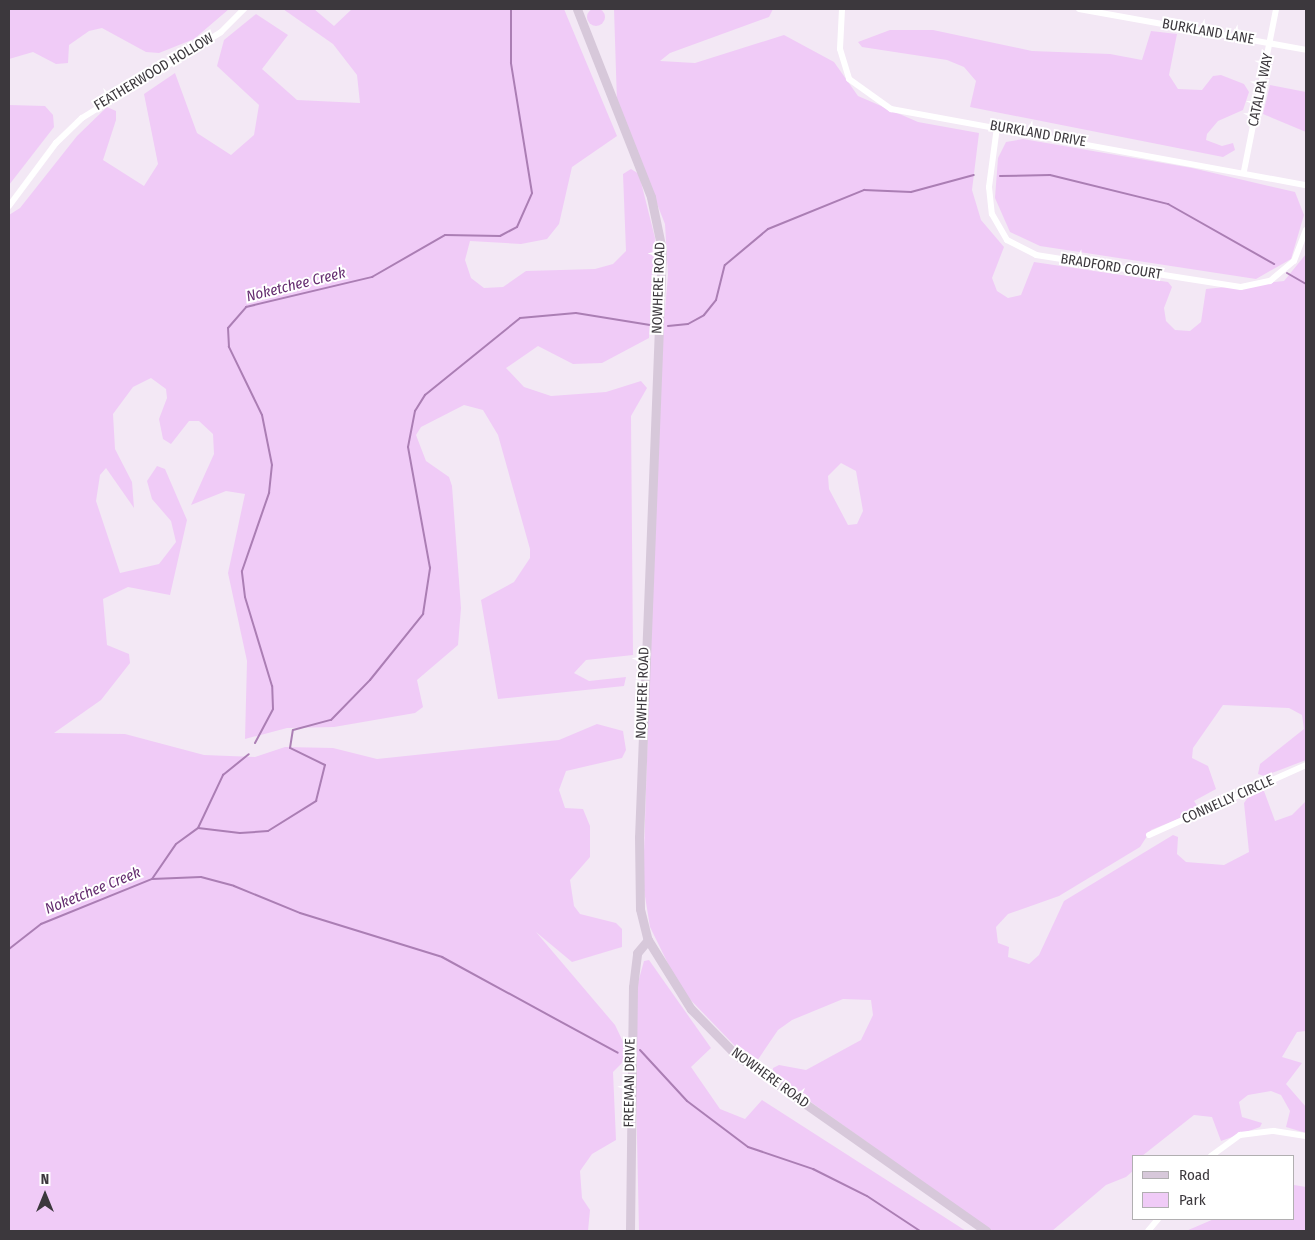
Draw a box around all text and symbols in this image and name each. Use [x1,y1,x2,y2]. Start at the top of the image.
street label: BURKLAND LANE [1161,16,1255,48]
street label: FEATHERWOOD HOLLOW [91,30,217,114]
street label: CATALPA WAY [1245,52,1277,128]
street label: BURKLAND DRIVE [989,117,1087,151]
street label: NOWHERE ROAD [649,242,669,334]
street label: BRADFORD COURT [1059,251,1163,283]
water label: Noketchee Creek [245,264,347,306]
street label: NOWHERE ROAD [633,647,653,739]
street label: CONNELLY CIRCLE [1179,772,1277,828]
water label: Noketchee Creek [43,864,143,918]
street label: FREEMAN DRIVE [621,1038,639,1128]
street label: NOWHERE ROAD [728,1044,812,1112]
legend [1132,1155,1295,1220]
text: Road [1179,1166,1210,1184]
north arrow [20,1170,70,1220]
text: N [41,1171,49,1188]
text: Park [1179,1191,1206,1209]

